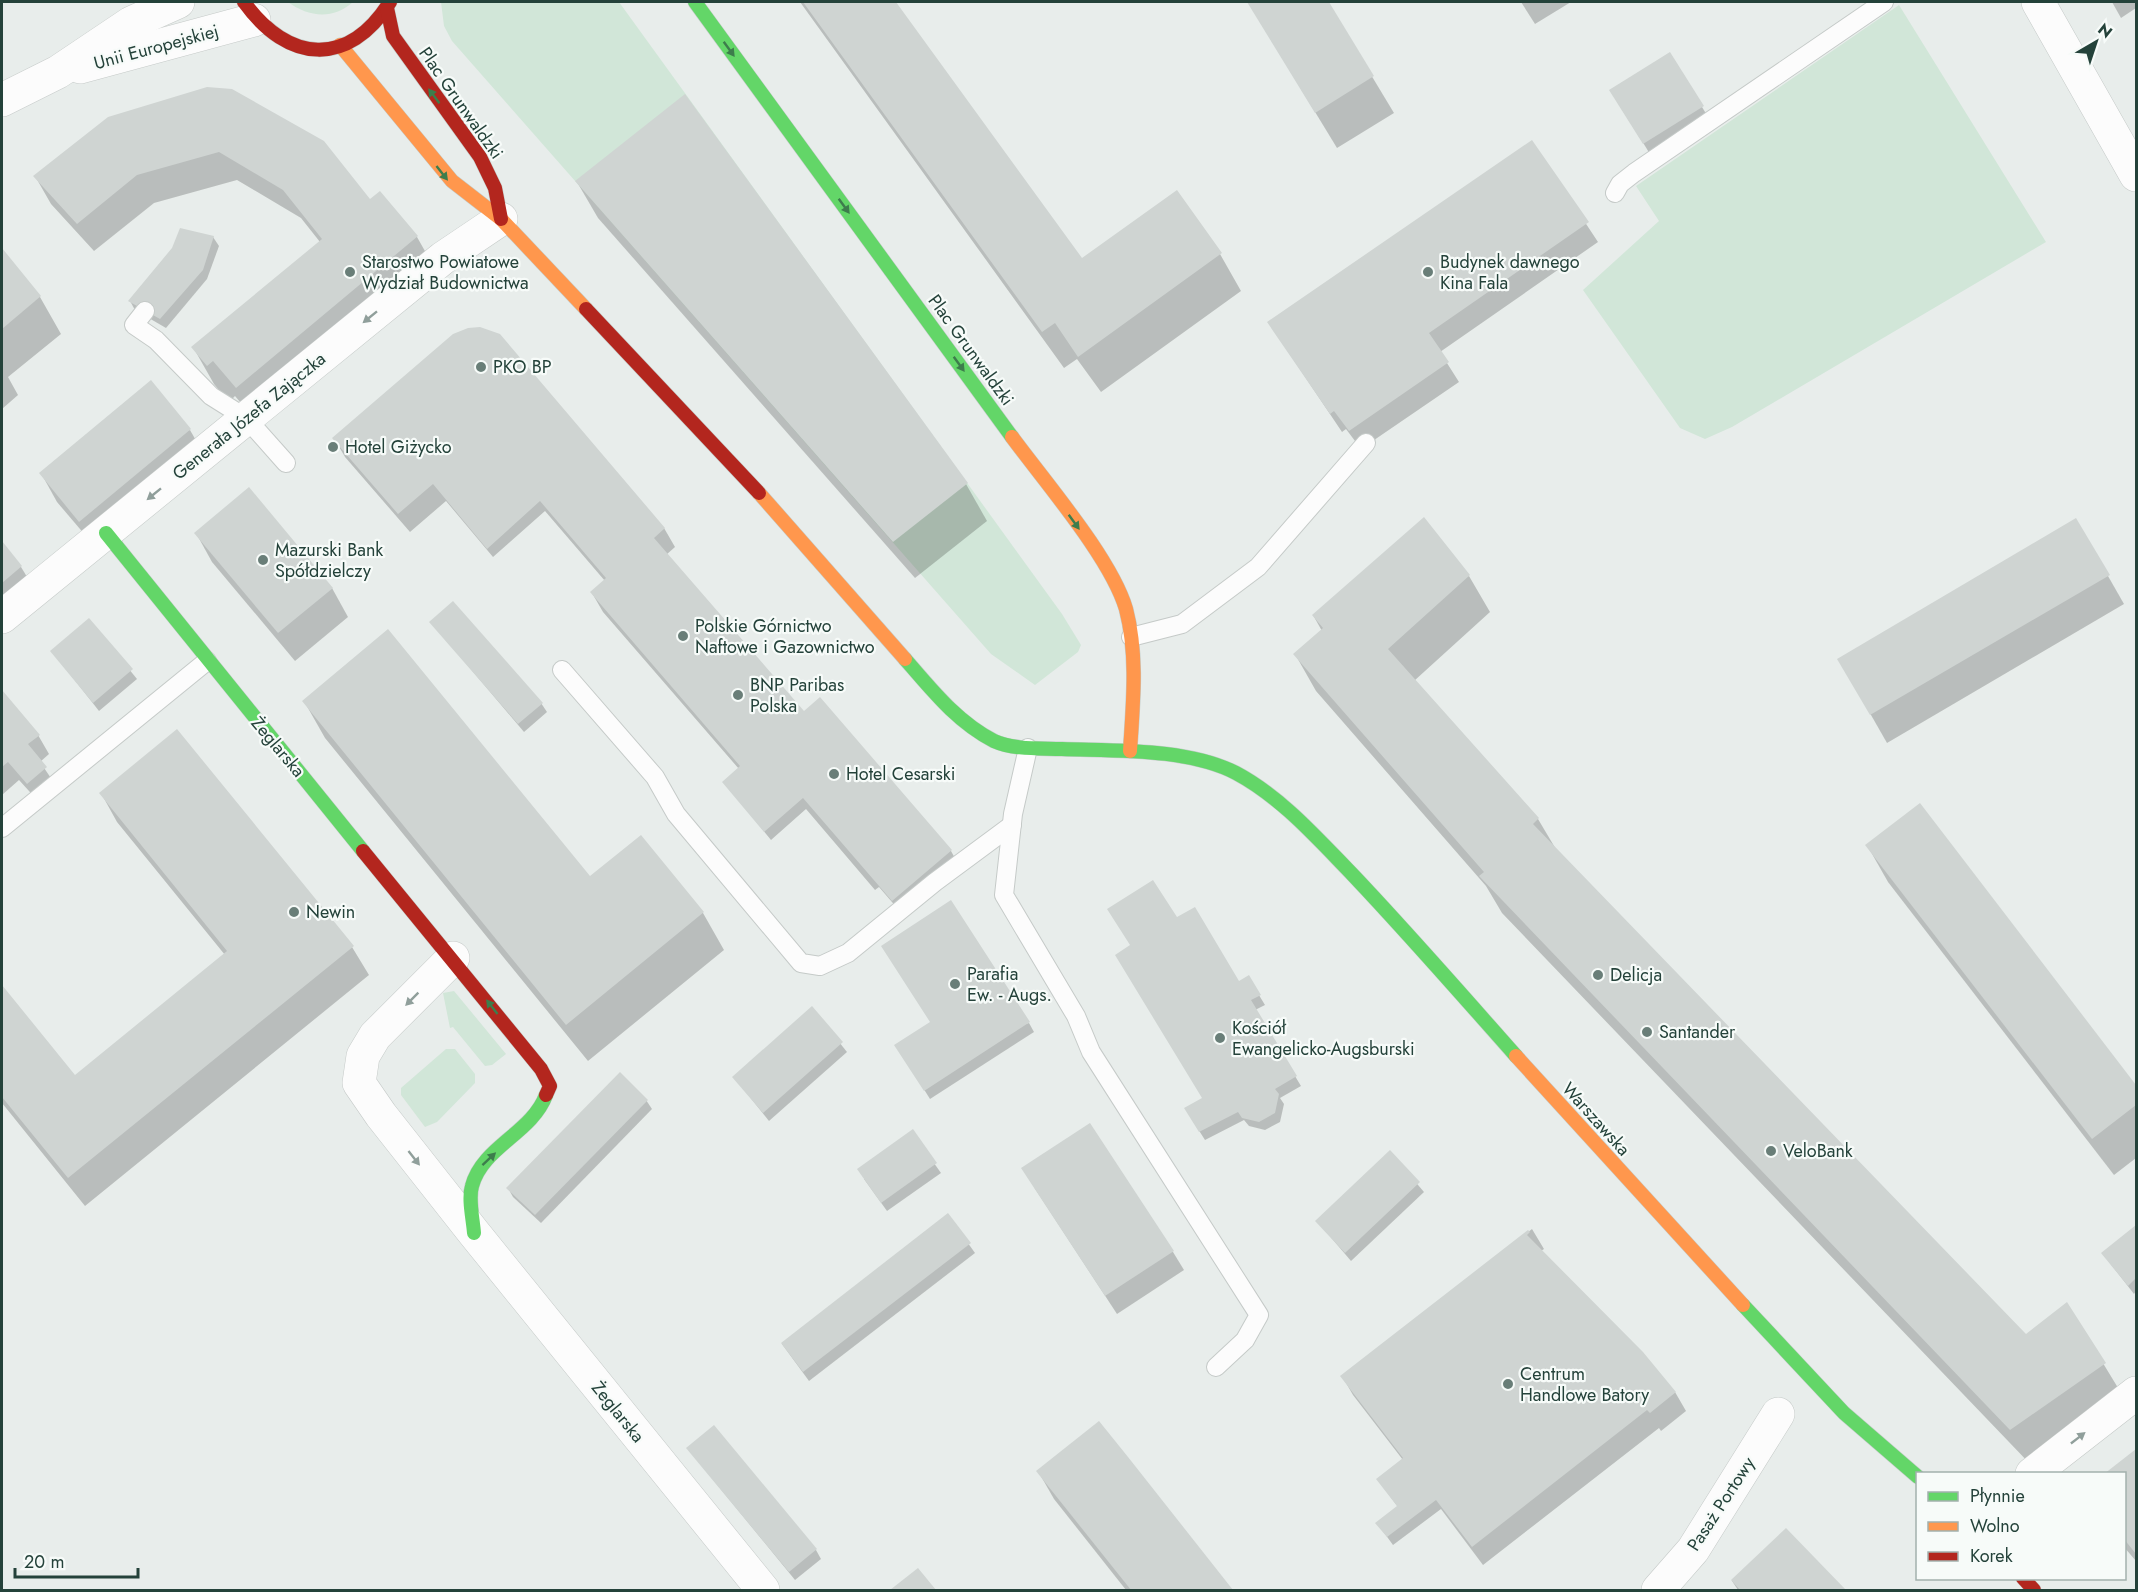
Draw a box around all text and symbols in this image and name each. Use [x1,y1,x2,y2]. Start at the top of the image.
north arrow [2066,12,2126,72]
street label: Unii Europejskiej [91,18,221,76]
text: N [2093,18,2117,44]
one-way arrow [723,41,735,56]
street label: Plac Grunwaldzki [413,42,509,164]
one-way arrow [428,88,440,104]
one-way arrow [436,165,448,180]
one-way arrow [838,198,850,214]
place label: Starostwo Powiatowe Wydział Budownictwa [362,249,529,296]
place label: Budynek dawnego Kina Fala [1440,249,1580,296]
marker: Starostwo Powiatowe Wydział Budownictwa [343,265,357,279]
marker: Budynek dawnego Kina Fala [1421,265,1435,279]
street label: Plac Grunwaldzki [922,289,1020,411]
one-way arrow [362,311,378,324]
street label: Generała Józefa Zajączka [167,346,331,486]
place label: PKO BP [493,354,552,380]
one-way arrow [953,356,965,372]
marker: PKO BP [474,360,488,374]
place label: Hotel Giżycko [345,434,452,460]
marker: Hotel Giżycko [326,440,340,454]
one-way arrow [146,487,162,500]
one-way arrow [1068,513,1080,529]
place label: Mazurski Bank Spółdzielczy [275,537,383,584]
marker: Mazurski Bank Spółdzielczy [256,553,270,567]
place label: Polskie Górnictwo Naftowe i Gazownictwo [695,613,875,660]
marker: Polskie Górnictwo Naftowe i Gazownictwo [676,629,690,643]
place label: BNP Paribas Polska [750,672,844,719]
marker: BNP Paribas Polska [731,688,745,702]
street label: Żeglarska [245,711,311,783]
place label: Hotel Cesarski [846,761,955,787]
marker: Hotel Cesarski [827,767,841,781]
place label: Newin [306,899,355,925]
marker: Newin [287,905,301,919]
place label: Parafia Ew. - Augs. [967,961,1052,1008]
place label: Delicja [1610,962,1662,988]
marker: Delicja [1591,968,1605,982]
marker: Parafia Ew. - Augs. [948,977,962,991]
one-way arrow [405,992,419,1006]
one-way arrow [485,999,498,1015]
place label: Kościół Ewangelicko-Augsburski [1232,1015,1415,1062]
place label: Santander [1659,1019,1736,1045]
marker: Santander [1640,1025,1654,1039]
marker: Kościół Ewangelicko-Augsburski [1213,1031,1227,1045]
street label: Warszawska [1556,1076,1636,1162]
place label: VeloBank [1783,1138,1853,1164]
marker: VeloBank [1764,1144,1778,1158]
one-way arrow [408,1150,420,1165]
one-way arrow [481,1153,496,1166]
place label: Centrum Handlowe Batory [1520,1361,1649,1408]
street label: Żeglarska [585,1376,651,1448]
marker: Centrum Handlowe Batory [1501,1377,1515,1391]
one-way arrow [2070,1431,2086,1444]
street label: Pasaż Portowy [1681,1452,1761,1556]
legend [1916,1472,2126,1580]
text: Płynnie [1970,1483,2025,1509]
text: Wolno [1970,1513,2020,1539]
scale bar [15,1541,138,1579]
text: Korek [1970,1543,2013,1569]
text: 20 m [24,1549,64,1575]

